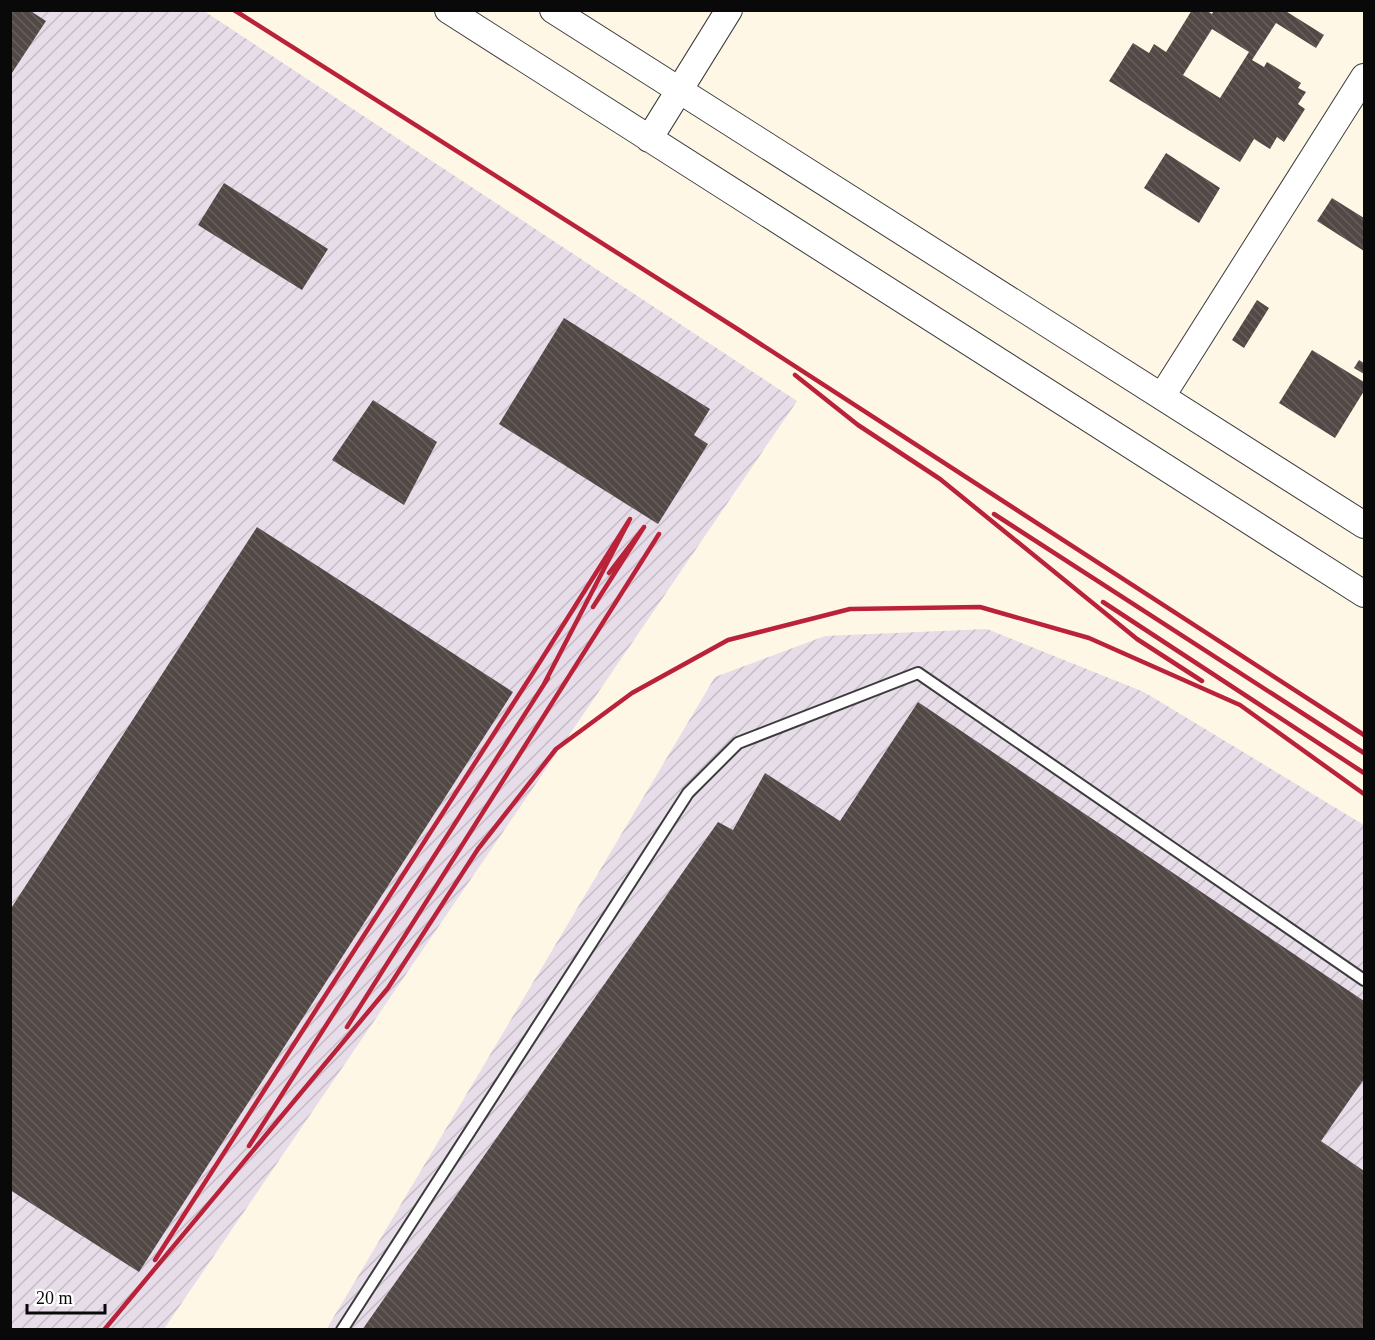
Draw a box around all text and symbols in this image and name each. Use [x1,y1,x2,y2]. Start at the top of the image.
scale bar [27,1277,105,1315]
text: 20 m [36,1288,73,1308]

